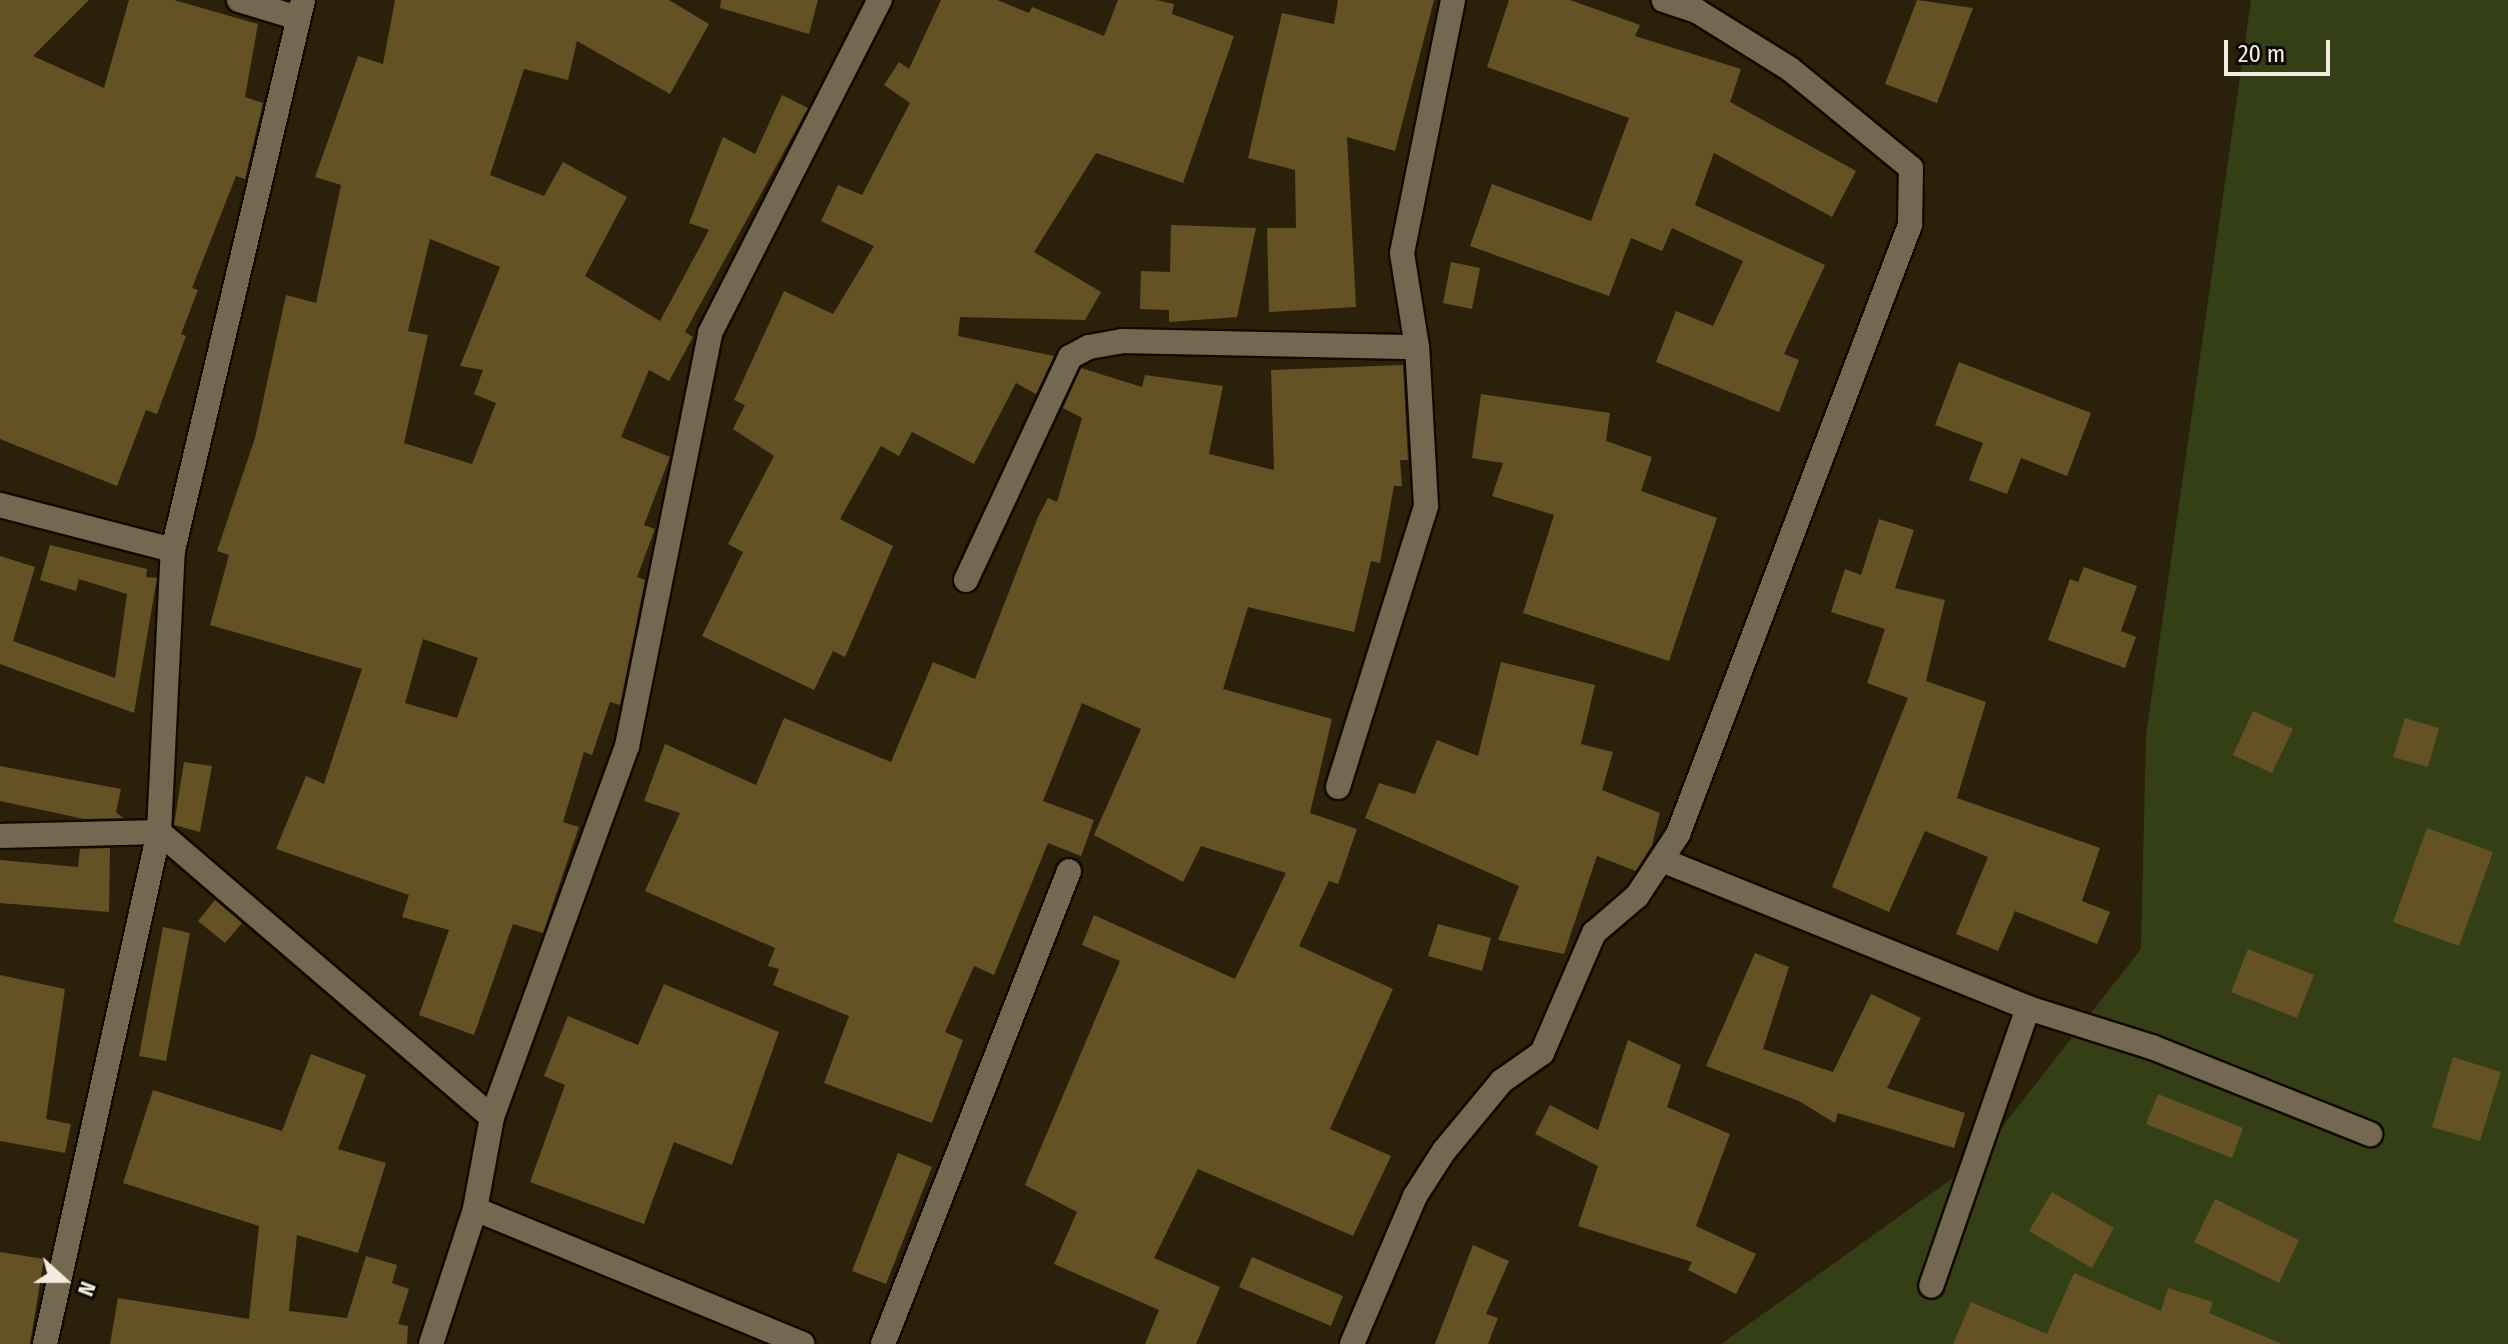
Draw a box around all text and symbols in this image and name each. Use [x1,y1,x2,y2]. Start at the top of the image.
scale bar [2228,24,2334,74]
text: 20 m [2238,40,2285,68]
north arrow [24,1240,104,1320]
text: N [72,1278,102,1300]

